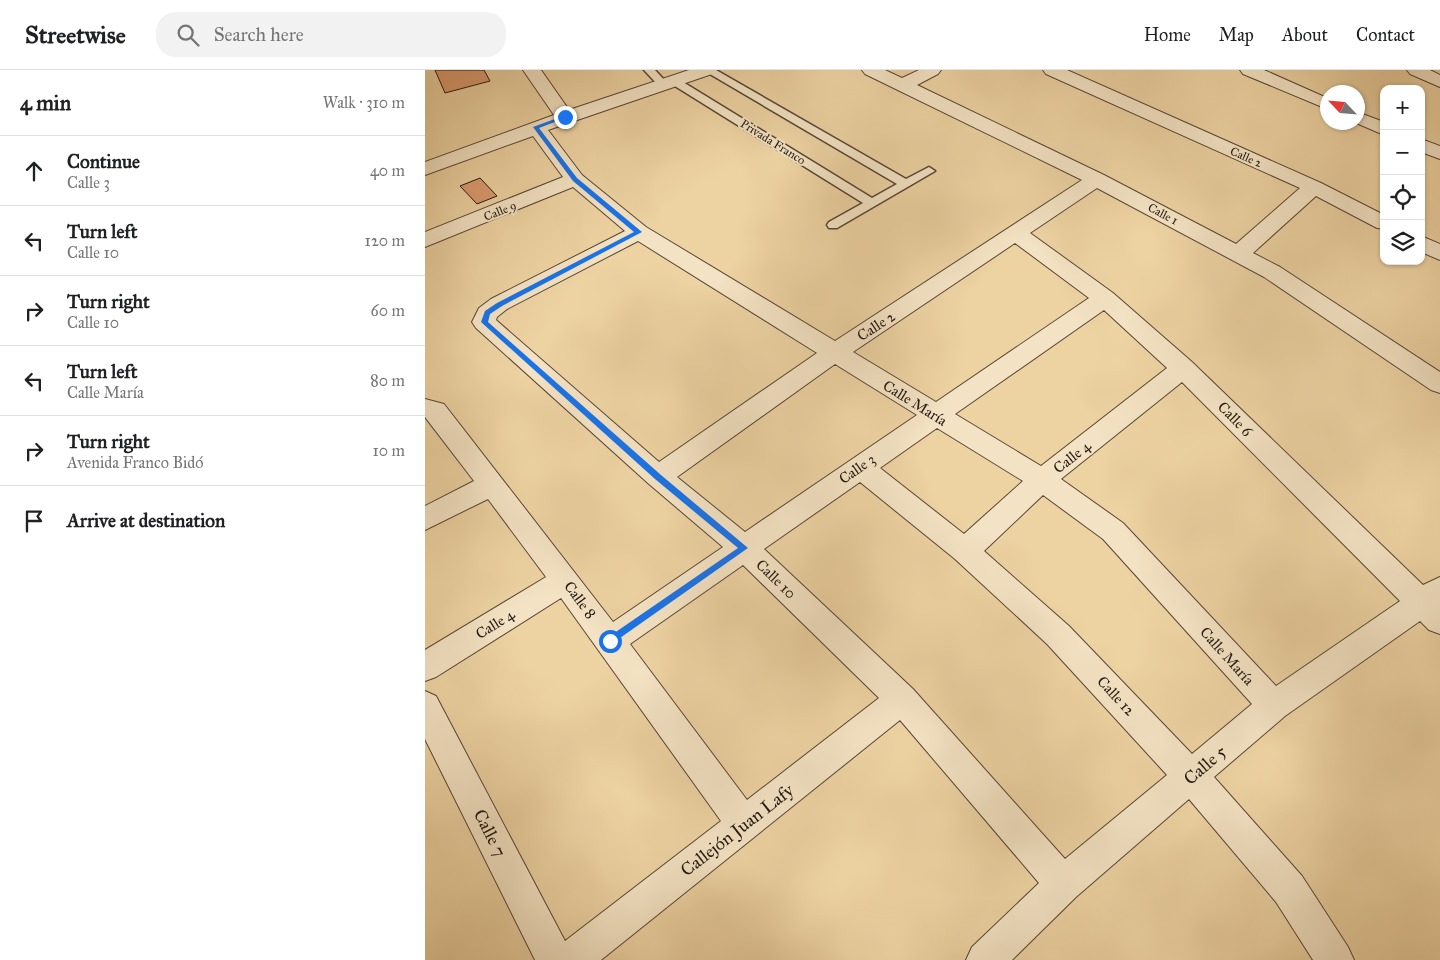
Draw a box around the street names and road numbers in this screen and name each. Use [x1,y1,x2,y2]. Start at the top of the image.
street label: Privada Franco [738,117,808,167]
street label: Calle 2 [1228,144,1264,170]
street label: Calle 9 [482,198,518,224]
street label: Calle 1 [1146,200,1181,228]
street label: Calle 2 [854,307,899,345]
street label: Calle María [880,376,951,430]
street label: Calle 6 [1214,398,1257,441]
street label: Calle 4 [1050,436,1095,477]
street label: Calle 3 [835,450,879,488]
street label: Calle 10 [752,556,800,602]
street label: Calle 8 [560,578,600,622]
street label: Calle 4 [472,605,518,643]
street label: Calle María [1196,623,1258,689]
street label: Calle 12 [1093,673,1139,720]
street label: Calle 5 [1179,740,1231,789]
street label: Callejón Juan Lafy [676,779,799,882]
street label: Calle 7 [469,805,511,861]

